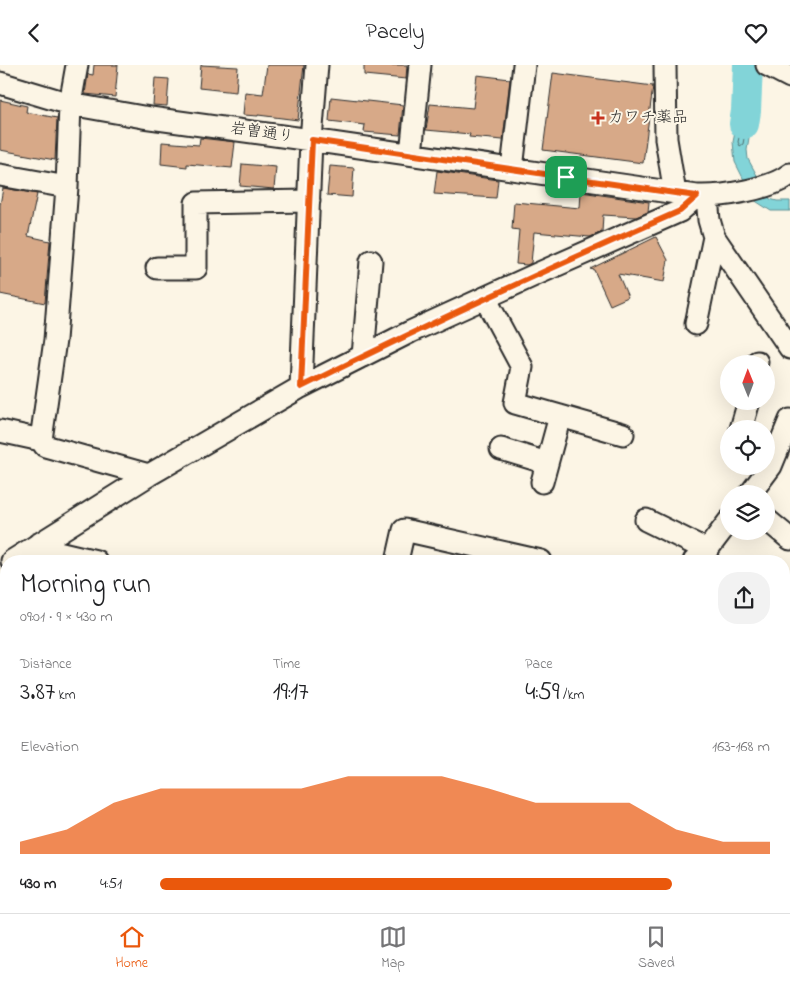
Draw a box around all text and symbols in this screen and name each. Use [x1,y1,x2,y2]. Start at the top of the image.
text: Pacely [366,17,424,49]
icon: back [20,19,48,47]
icon: heart [742,19,770,47]
place label: カワチ薬品 [608,106,688,130]
marker: カワチ薬品 [592,112,604,124]
street label: 岩曽通り [229,117,295,149]
pin [545,156,587,198]
icon: arrive [552,163,580,191]
north arrow [720,355,775,410]
map controls [720,355,775,540]
button: locate [720,420,775,475]
button: layers [720,485,775,540]
text: Morning run [20,565,151,606]
button: share [718,572,770,624]
text: 09:01 · 9 × 430 m [20,605,113,629]
text: Distance [20,654,72,675]
text: Time [273,654,300,675]
text: Pace [525,654,553,675]
text: 3.87 [20,675,55,711]
text: 19:17 [273,675,309,711]
text: 4:59 [525,675,560,711]
text: km [55,685,76,706]
text: /km [560,685,584,706]
text: Elevation [20,735,79,759]
text: 163–168 m [712,735,770,759]
text: 430 m [20,872,57,896]
text: 4:51 [100,872,122,896]
tab: Home [115,923,148,974]
tab: Map [379,923,407,974]
tab: Saved [638,923,675,974]

